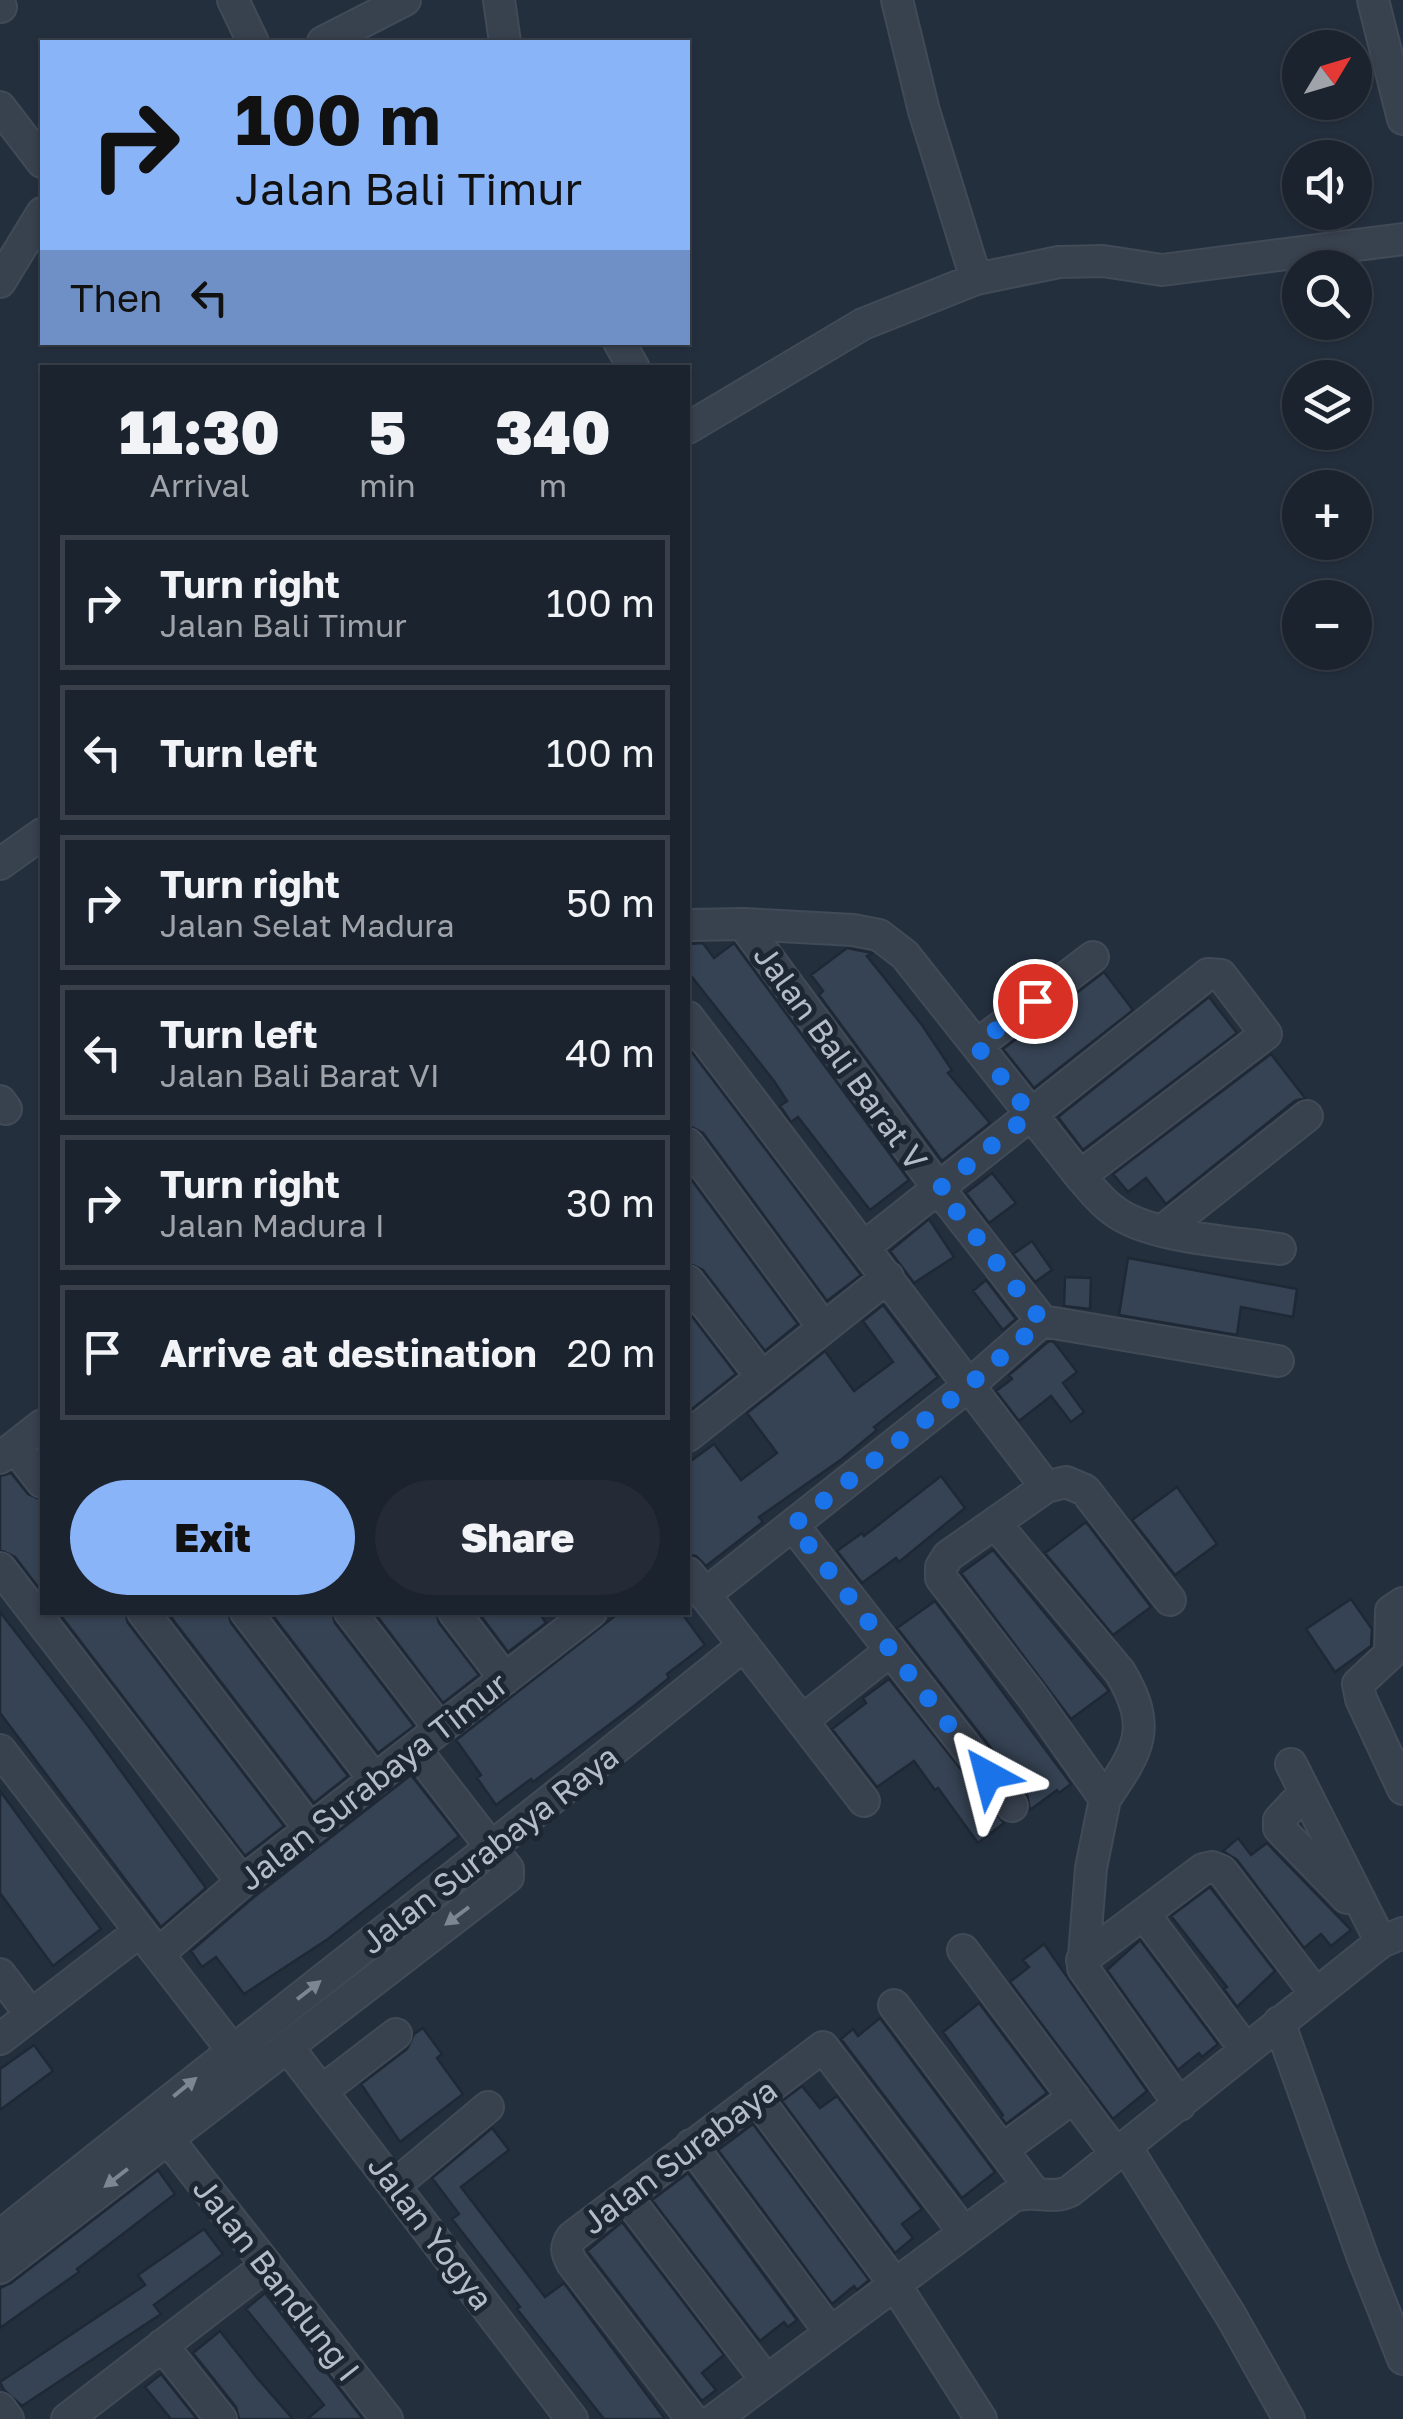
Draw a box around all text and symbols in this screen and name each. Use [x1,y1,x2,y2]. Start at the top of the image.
north arrow [1282,30,1372,120]
map controls [1282,30,1372,670]
text: 100 m [235,76,441,160]
icon: right [70,80,200,210]
button: sound [1282,140,1372,230]
text: Jalan Bali Timur [235,161,582,215]
button: search [1282,250,1372,340]
icon: left [182,270,237,325]
text: Then [70,275,162,320]
button: layers [1282,360,1372,450]
text: 11:30 [119,395,280,467]
text: 5 [369,395,406,467]
text: 340 [495,395,611,467]
text: Arrival [149,466,250,504]
text: min [359,466,416,504]
text: m [539,466,567,504]
button: + [1282,470,1372,560]
text: Turn right [160,561,340,606]
icon: right [75,575,130,630]
text: 100 m [546,580,655,625]
button: − [1282,580,1372,670]
text: Jalan Bali Timur [160,606,407,644]
icon: left [75,725,130,780]
text: Turn left [160,730,318,775]
text: 100 m [546,730,655,775]
text: Turn right [160,861,340,906]
icon: right [75,875,130,930]
text: 50 m [566,880,655,925]
text: Jalan Selat Madura [160,906,455,944]
street label: Jalan Bali Barat V [746,937,936,1177]
pin [993,959,1078,1044]
icon: arrive [1008,974,1063,1029]
text: Turn left [160,1011,318,1056]
icon: left [75,1025,130,1080]
text: 40 m [565,1030,655,1075]
text: Jalan Bali Barat VI [160,1056,440,1094]
text: Turn right [160,1161,340,1206]
icon: right [75,1175,130,1230]
text: 30 m [566,1180,655,1225]
text: Jalan Madura I [160,1206,385,1244]
icon: arrive [75,1325,130,1380]
text: Arrive at destination [160,1330,537,1375]
text: 20 m [567,1330,655,1375]
button: Exit [70,1480,355,1595]
button: Share [375,1480,660,1595]
street label: Jalan Surabaya Timur [231,1664,515,1898]
position arrow [936,1723,1040,1827]
street label: Jalan Surabaya Raya [353,1737,625,1961]
one-way arrow [444,1905,470,1926]
one-way arrow [296,1980,322,2001]
street label: Jalan Surabaya [574,2070,784,2242]
one-way arrow [172,2077,198,2098]
street label: Jalan Yogya [361,2147,501,2317]
one-way arrow [103,2168,129,2188]
street label: Jalan Bandung I [186,2170,368,2388]

